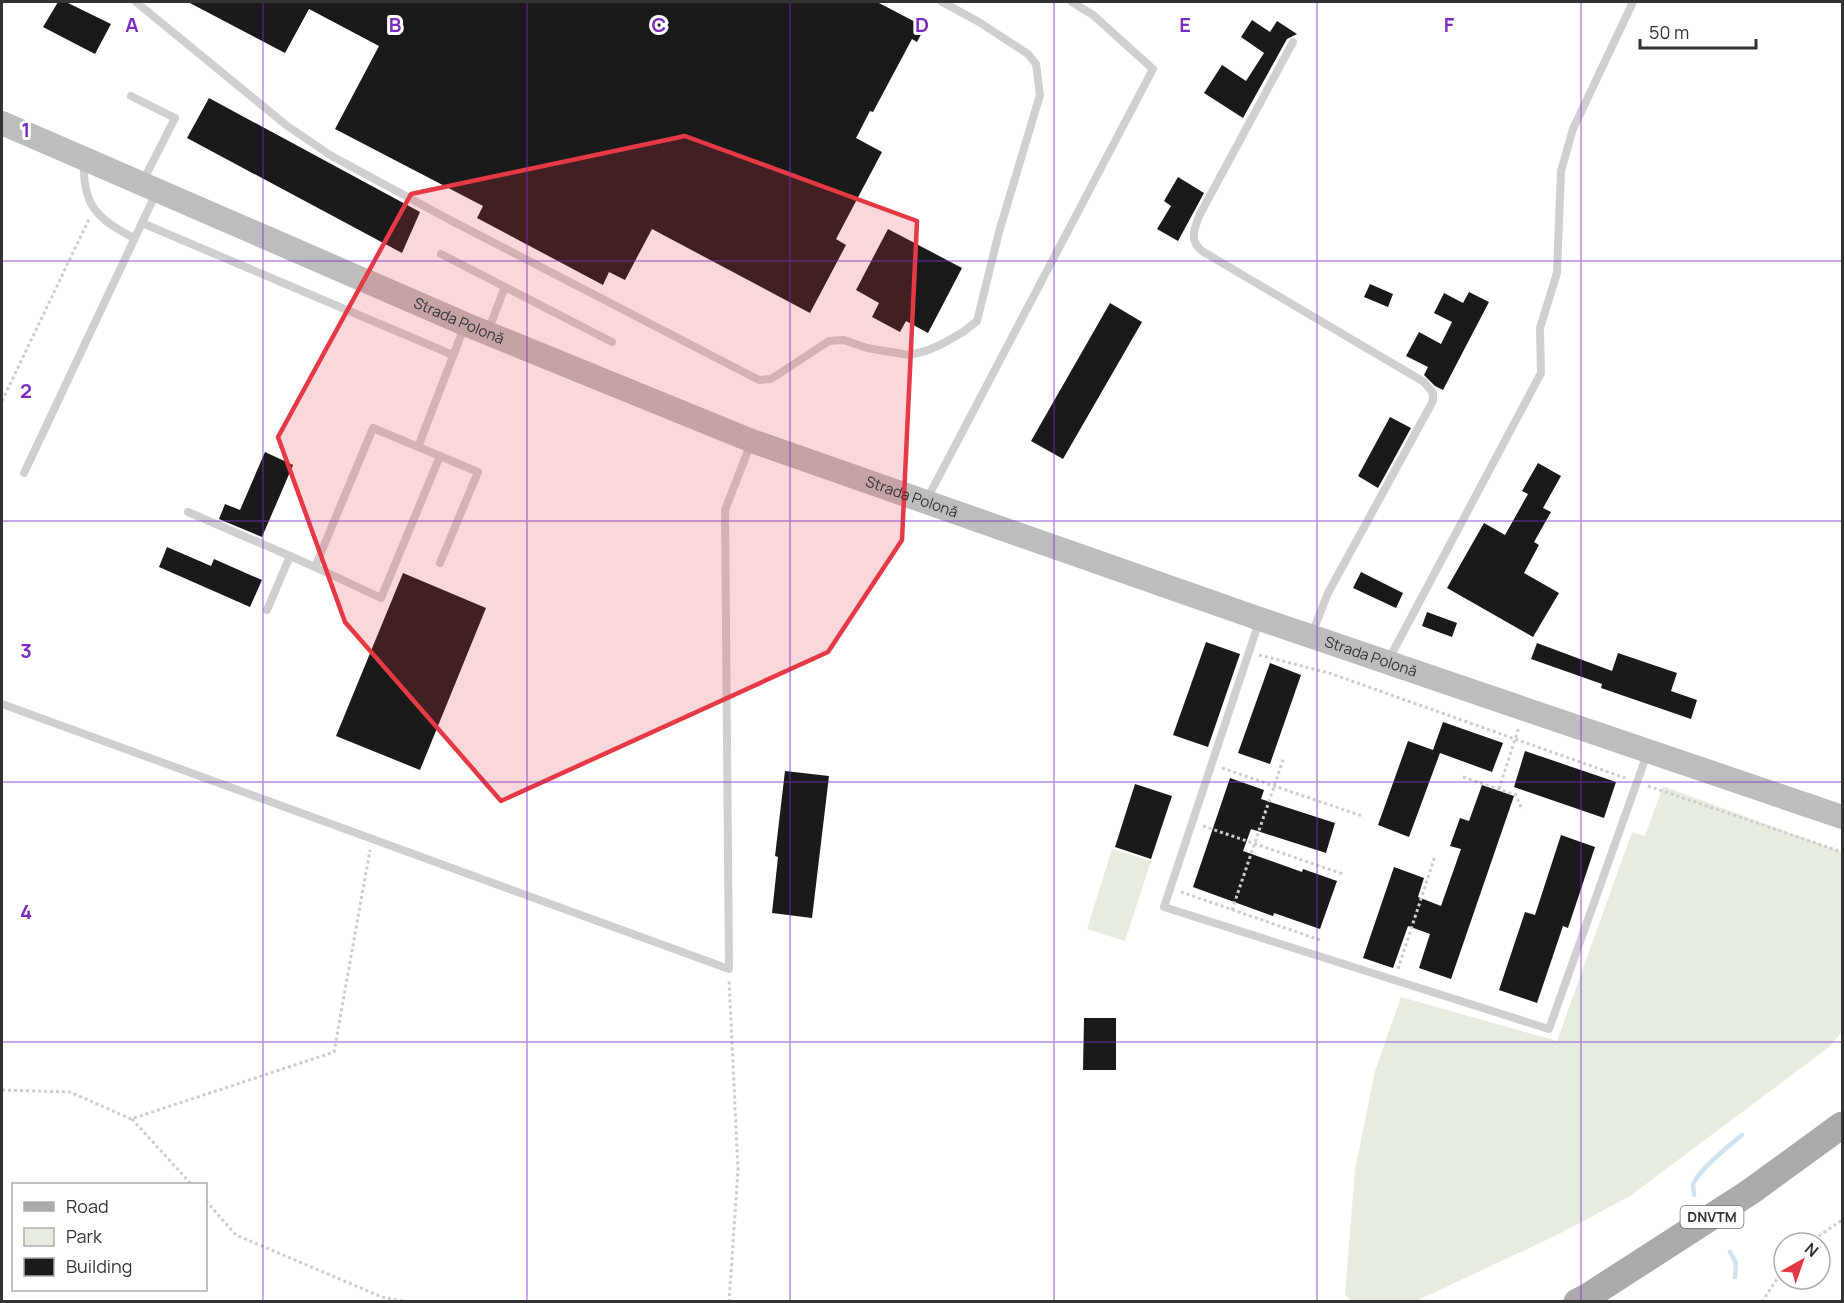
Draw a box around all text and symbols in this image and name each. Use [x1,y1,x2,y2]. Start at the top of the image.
text: A [125,11,139,38]
text: B [389,11,402,38]
text: C [652,11,666,38]
text: D [915,11,929,38]
text: E [1179,11,1191,38]
text: F [1444,11,1455,38]
scale bar [1640,12,1756,50]
text: 50 m [1649,20,1689,44]
text: 1 [22,116,30,143]
street label: Strada Polonă [411,292,508,349]
text: 2 [20,377,32,404]
street label: Strada Polonă [863,471,961,522]
street label: Strada Polonă [1322,631,1420,682]
text: 3 [20,637,32,664]
text: 4 [20,898,32,925]
legend [12,1183,207,1291]
text: Road [66,1194,109,1218]
road number: DNVTM [1680,1206,1744,1228]
text: Park [66,1224,103,1248]
north arrow [1772,1231,1832,1291]
text: N [1800,1237,1823,1262]
text: Building [66,1254,132,1278]

